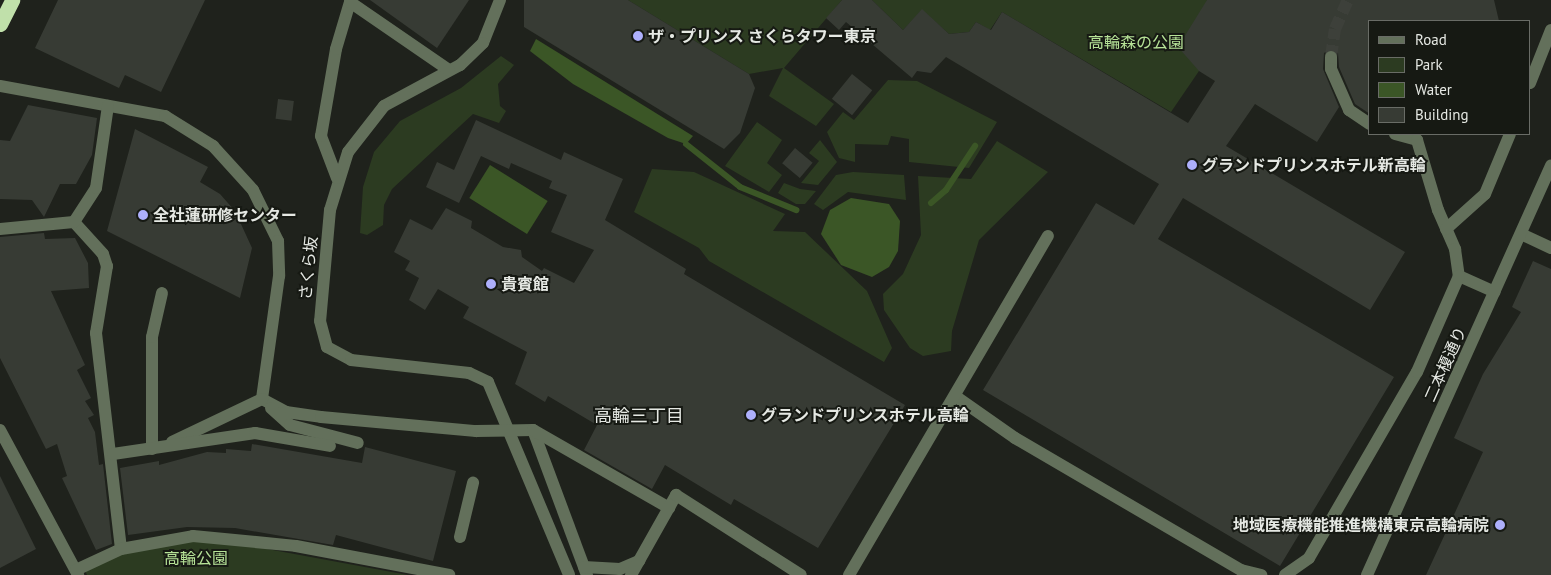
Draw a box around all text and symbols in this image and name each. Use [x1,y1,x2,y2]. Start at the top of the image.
legend [1368,20,1531,135]
place label: ザ・プリンス さくらタワー東京 [648,26,876,46]
marker: ザ・プリンス さくらタワー東京 [632,30,644,42]
text: Road [1415,30,1447,49]
park label: 高輪森の公園 [1088,32,1184,52]
text: Park [1415,55,1443,74]
text: Water [1415,80,1452,99]
text: Building [1415,105,1469,124]
place label: グランドプリンスホテル新高輪 [1202,155,1426,175]
marker: グランドプリンスホテル新高輪 [1186,159,1198,171]
place label: 全社蓮研修センター [153,205,297,225]
marker: 全社蓮研修センター [137,209,149,221]
street label: さくら坂 [295,235,321,301]
place label: 貴賓館 [501,274,549,294]
marker: 貴賓館 [485,278,497,290]
street label: 二本榎通り [1420,324,1470,404]
district label: 高輪三丁目 [594,405,684,427]
place label: グランドプリンスホテル高輪 [761,405,969,425]
marker: グランドプリンスホテル高輪 [745,409,757,421]
place label: 地域医療機能推進機構東京高輪病院 [1233,515,1489,535]
marker: 地域医療機能推進機構東京高輪病院 [1493,518,1507,532]
park label: 高輪公園 [164,548,228,568]

